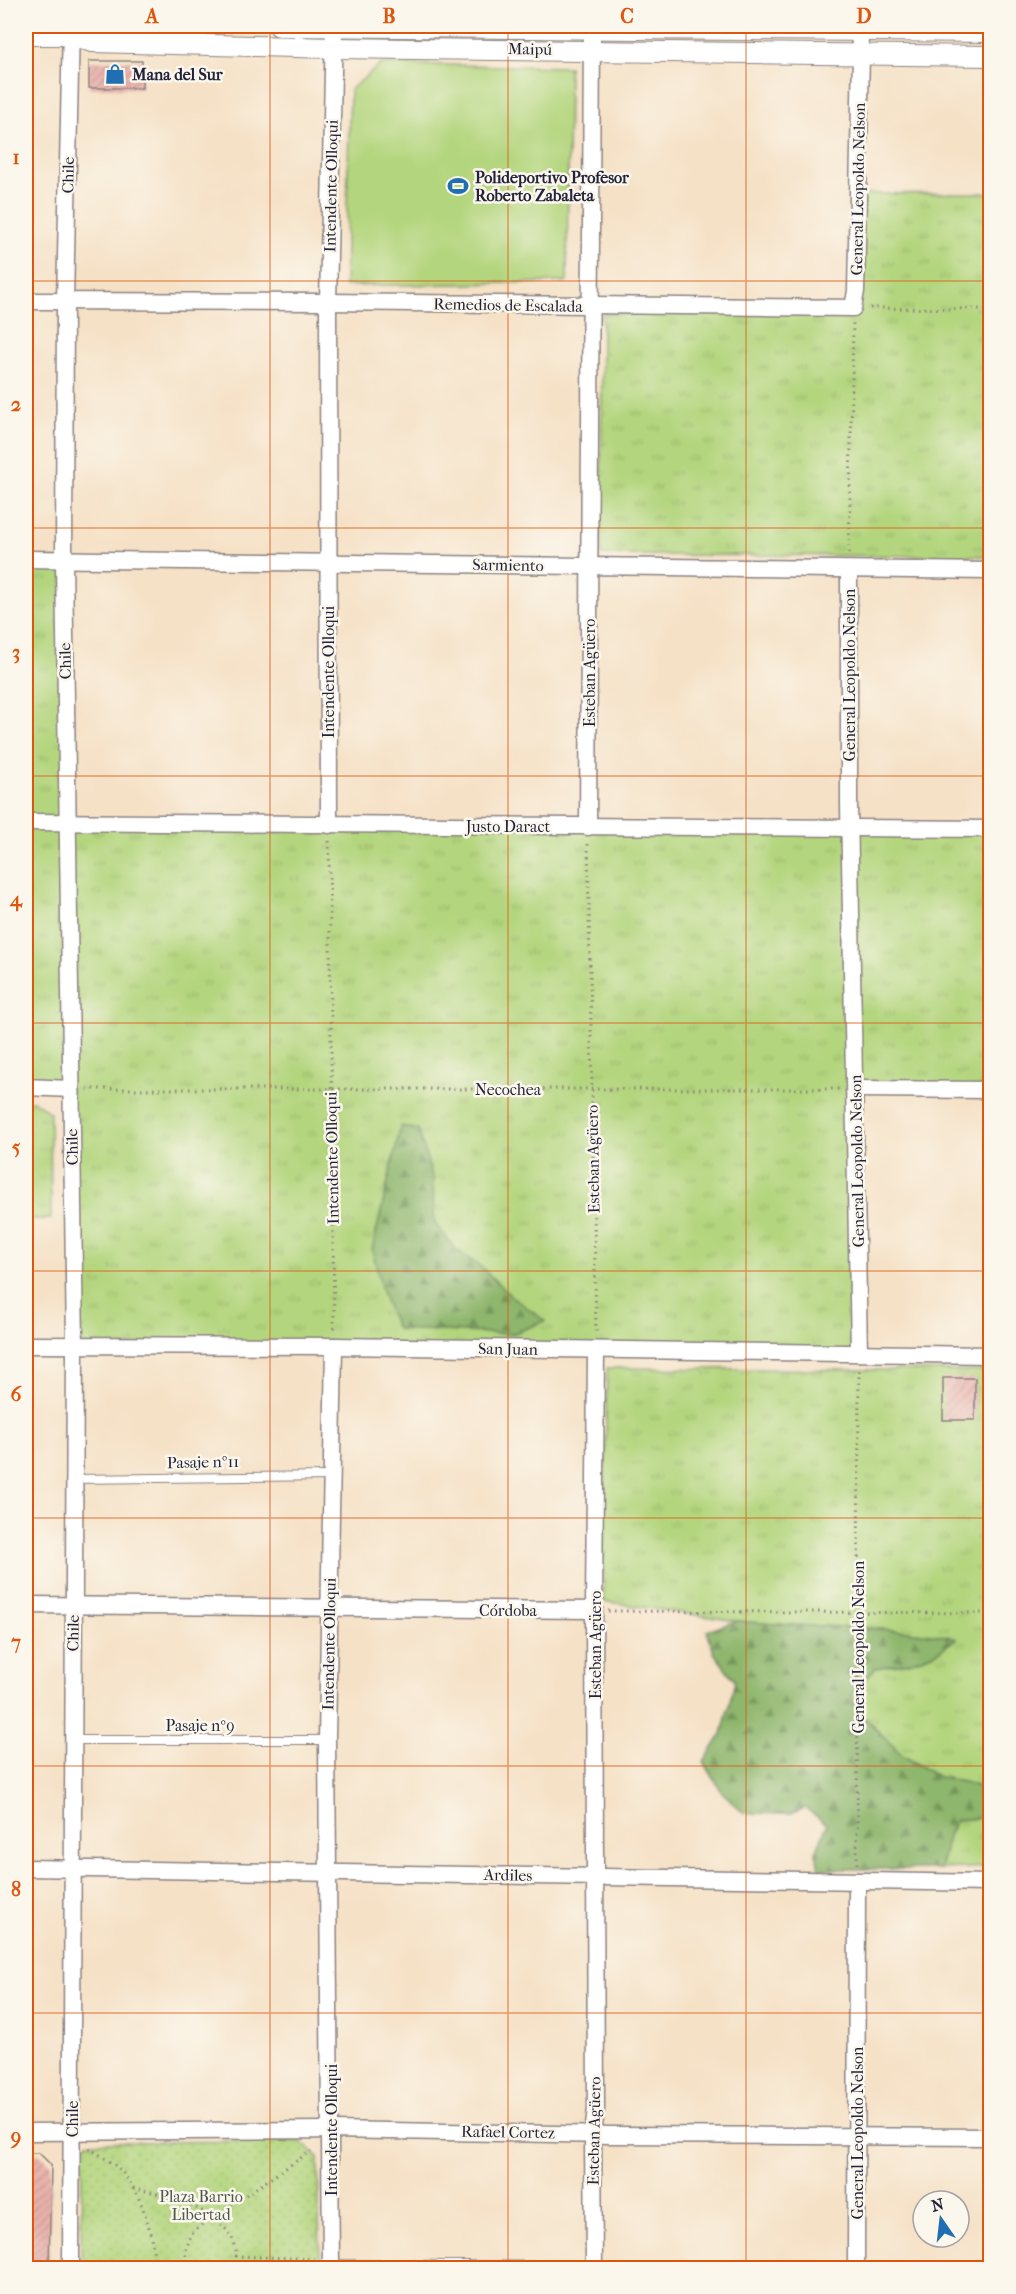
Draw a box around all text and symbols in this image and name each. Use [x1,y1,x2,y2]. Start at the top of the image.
text: A [144,5,160,28]
text: B [382,5,396,28]
text: C [620,5,634,28]
text: D [856,5,872,28]
street label: Maipú [508,39,552,59]
shop icon: Mana del Sur [103,62,127,86]
place label: Mana del Sur [131,65,224,84]
street label: General Leopoldo Nelson [847,102,869,276]
street label: Intendente Olloqui [320,119,342,253]
text: 1 [12,146,20,169]
street label: Chile [58,156,78,194]
place label: Polideportivo Profesor Roberto Zabaleta [475,168,630,205]
sports icon: Polideportivo Profesor Roberto Zabaleta [446,174,470,198]
street label: Remedios de Escalada [433,294,583,316]
text: 2 [11,393,21,416]
street label: Sarmiento [472,555,544,575]
street label: General Leopoldo Nelson [840,588,859,761]
street label: Intendente Olloqui [319,605,338,738]
street label: Esteban Agüero [580,619,599,727]
text: 3 [12,641,20,664]
street label: Chile [55,642,75,680]
street label: Justo Daract [464,817,551,836]
text: 4 [9,888,23,912]
street label: General Leopoldo Nelson [846,1074,868,1248]
street label: Necochea [475,1080,542,1099]
street label: Intendente Olloqui [321,1091,343,1225]
street label: Esteban Agüero [583,1104,603,1214]
street label: Chile [62,1128,82,1166]
text: 5 [12,1136,21,1159]
street label: San Juan [478,1339,539,1359]
text: 6 [11,1383,23,1406]
street label: Pasaje nº11 [167,1452,239,1472]
street label: General Leopoldo Nelson [849,1560,868,1733]
street label: Intendente Olloqui [318,1577,340,1711]
street label: Esteban Agüero [586,1591,605,1699]
street label: Córdoba [479,1601,538,1620]
street label: Chile [63,1614,83,1652]
text: 7 [10,1631,21,1654]
street label: Pasaje nº9 [165,1716,235,1735]
street label: Ardiles [483,1865,533,1885]
text: 8 [11,1878,21,1901]
street label: General Leopoldo Nelson [848,2046,867,2219]
street label: Intendente Olloqui [322,2063,341,2196]
street label: Esteban Agüero [584,2076,604,2186]
street label: Chile [63,2101,82,2137]
street label: Rafael Cortez [461,2122,555,2142]
text: 9 [10,2126,21,2149]
park label: Plaza Barrio Libertad [159,2187,243,2224]
north arrow [911,2189,971,2249]
text: N [929,2194,947,2216]

